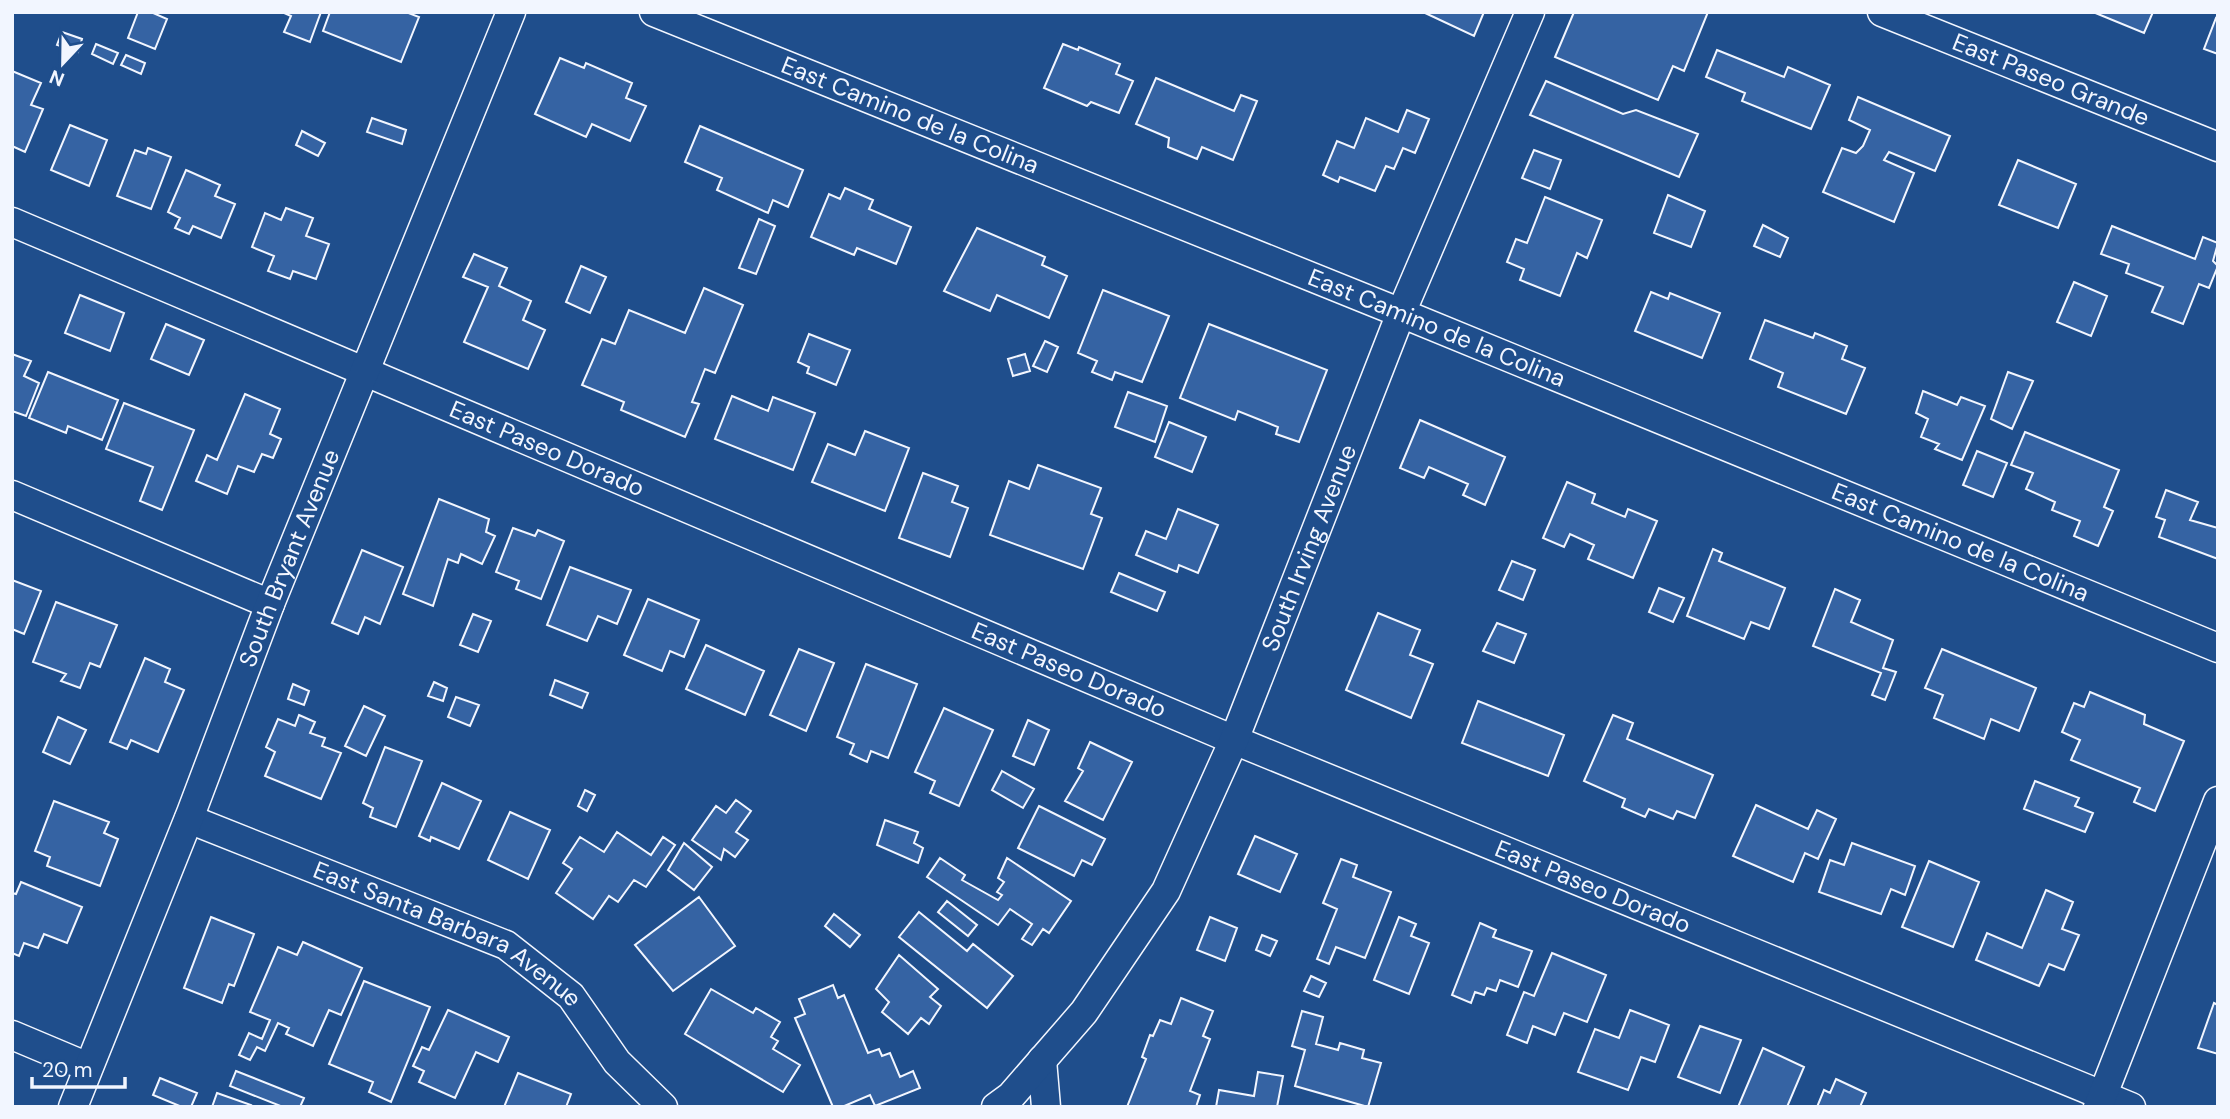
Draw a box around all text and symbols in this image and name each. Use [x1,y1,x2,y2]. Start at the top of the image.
street label: East Paseo Grande [1948,26,2154,133]
north arrow [28,28,98,98]
street label: East Camino de la Colina [777,49,1044,180]
text: N [46,64,68,92]
street label: East Camino de la Colina [1304,261,1570,394]
street label: East Paseo Dorado [445,393,649,503]
street label: South Irving Avenue [1254,440,1363,656]
street label: South Bryant Avenue [232,445,346,671]
street label: East Camino de la Colina [1827,475,2094,608]
street label: East Paseo Dorado [967,615,1171,725]
street label: East Paseo Dorado [1491,832,1696,940]
street label: East Santa Barbara Avenue [309,854,589,1012]
scale bar [32,1046,124,1090]
text: 20 m [42,1056,93,1084]

